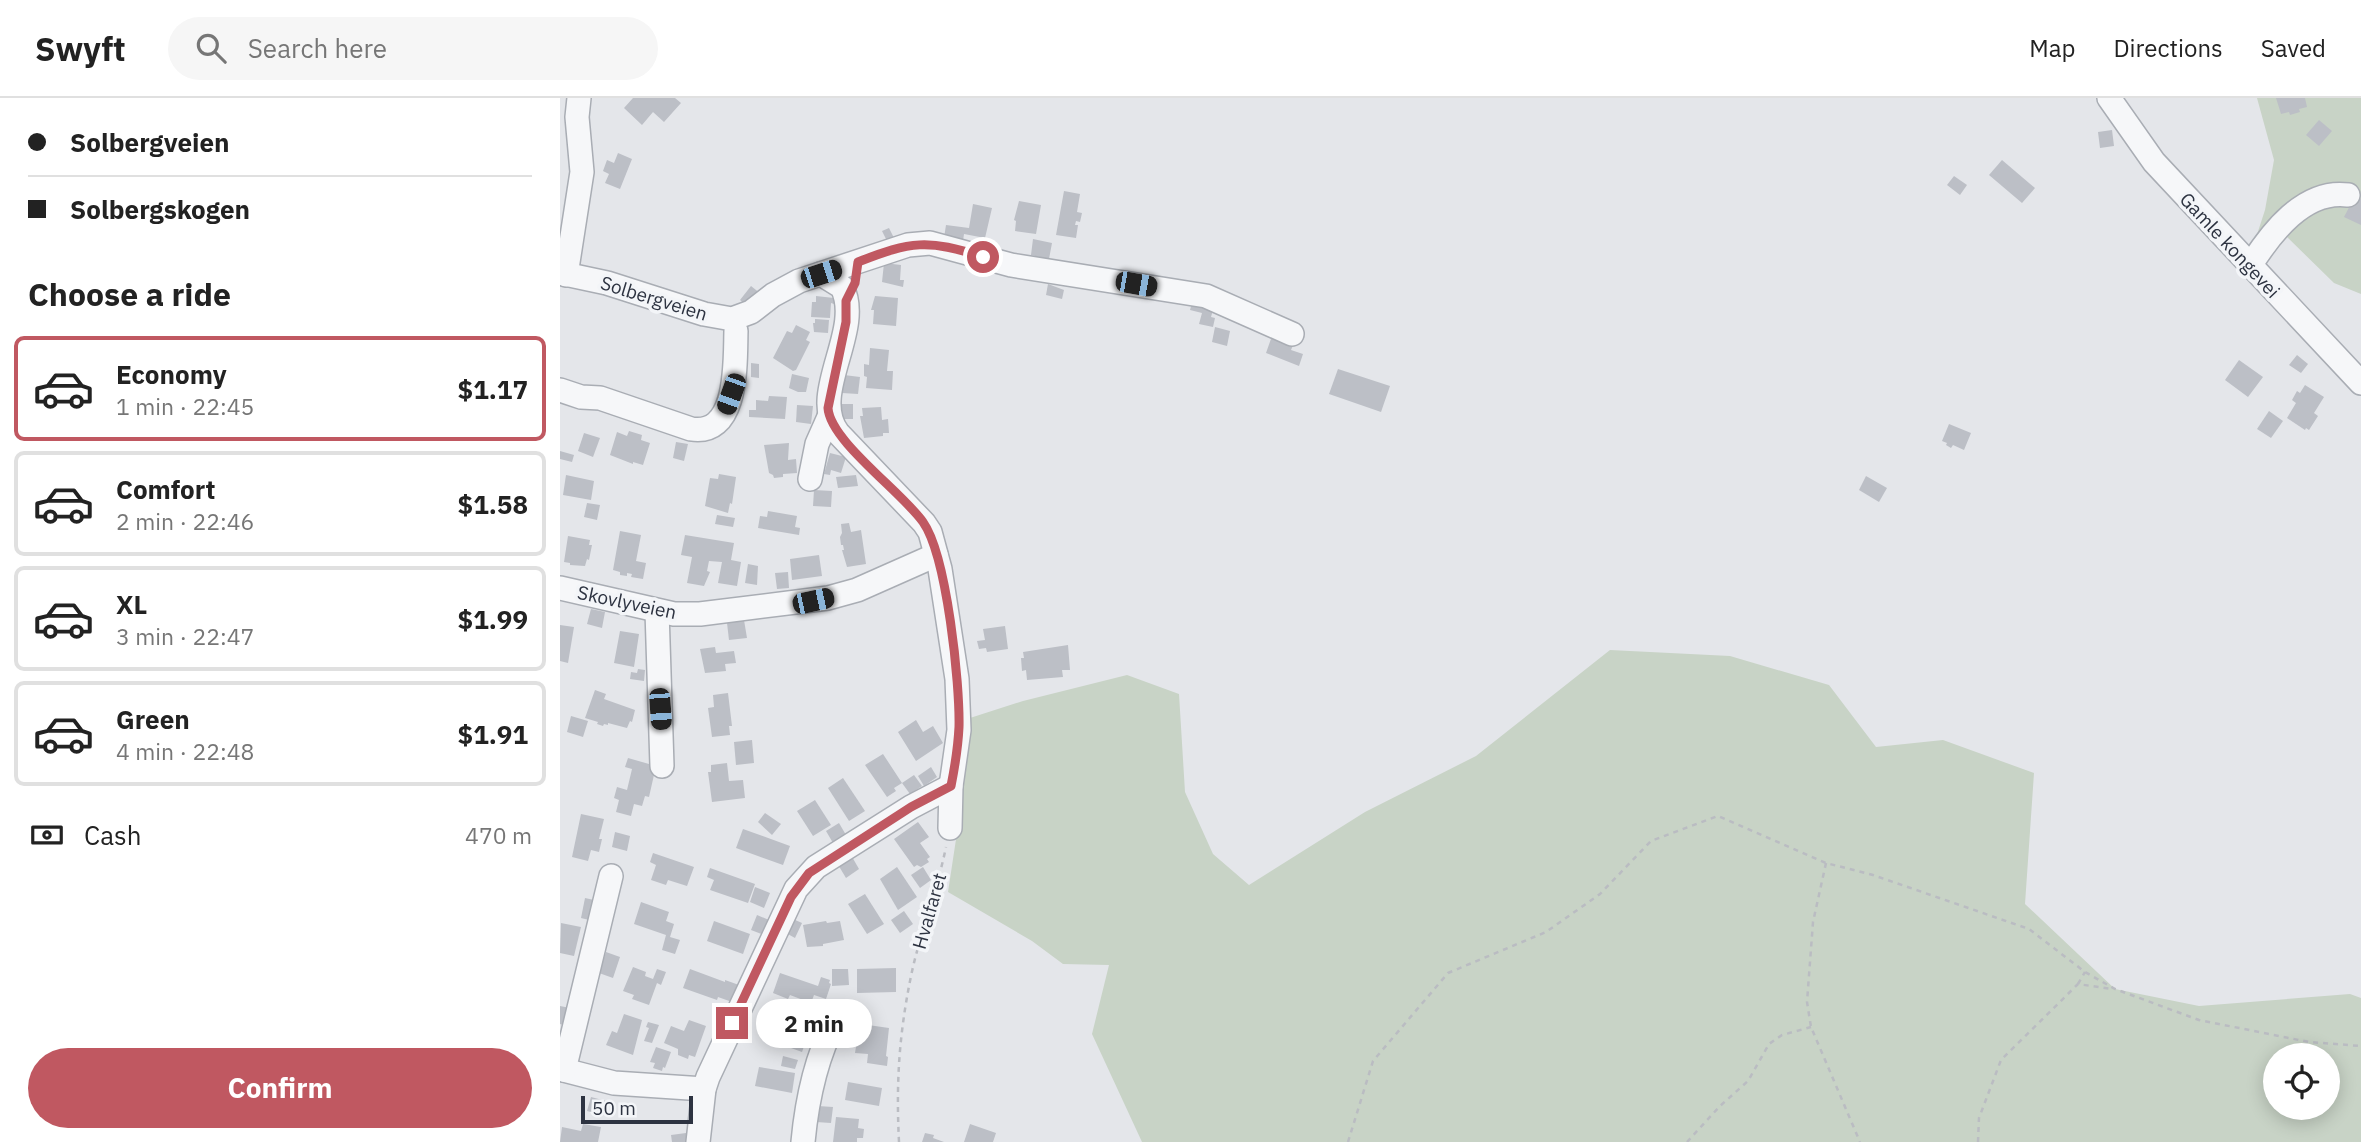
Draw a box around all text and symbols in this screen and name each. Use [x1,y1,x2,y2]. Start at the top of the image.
search box [168,17,658,80]
text: Swyft [35,27,126,70]
icon: search [192,29,230,67]
text: Search here [248,31,387,65]
text: Map [2029,32,2075,64]
text: Directions [2113,32,2223,64]
text: Saved [2261,32,2326,64]
text: Solbergveien [70,125,230,159]
street label: Gamle kongevei [2175,187,2285,303]
text: Solbergskogen [70,192,250,226]
route start [967,241,999,273]
car [798,258,845,290]
street label: Solbergveien [598,270,710,326]
car [1114,270,1159,298]
text: Choose a ride [28,273,231,315]
icon: car [32,357,95,420]
text: Economy [116,357,227,391]
car [714,371,749,417]
text: $1.17 [458,372,528,406]
text: 1 min · 22:45 [116,391,254,421]
icon: car [32,472,95,535]
text: Comfort [116,472,215,506]
text: $1.58 [458,487,528,521]
text: 2 min · 22:46 [116,506,254,536]
street label: Skovlyveien [575,580,679,624]
car [791,586,836,616]
icon: car [32,587,95,650]
text: XL [116,587,147,621]
text: $1.99 [458,602,528,636]
text: 3 min · 22:47 [116,621,254,651]
car [649,687,672,731]
icon: car [32,702,95,765]
text: Green [116,702,190,736]
text: $1.91 [458,717,528,751]
text: 4 min · 22:48 [116,736,254,766]
icon: cash [28,816,66,854]
text: Cash [84,818,141,852]
text: 470 m [465,820,532,850]
street label: Hvalfaret [907,870,951,952]
callout: 2 min [756,998,872,1048]
route end [716,1007,748,1039]
text: 2 min [784,1008,844,1038]
map controls [2263,1043,2340,1120]
button: locate [2263,1043,2340,1120]
button: Confirm [28,1048,532,1128]
scale bar [581,1093,693,1125]
text: 50 m [592,1096,636,1120]

